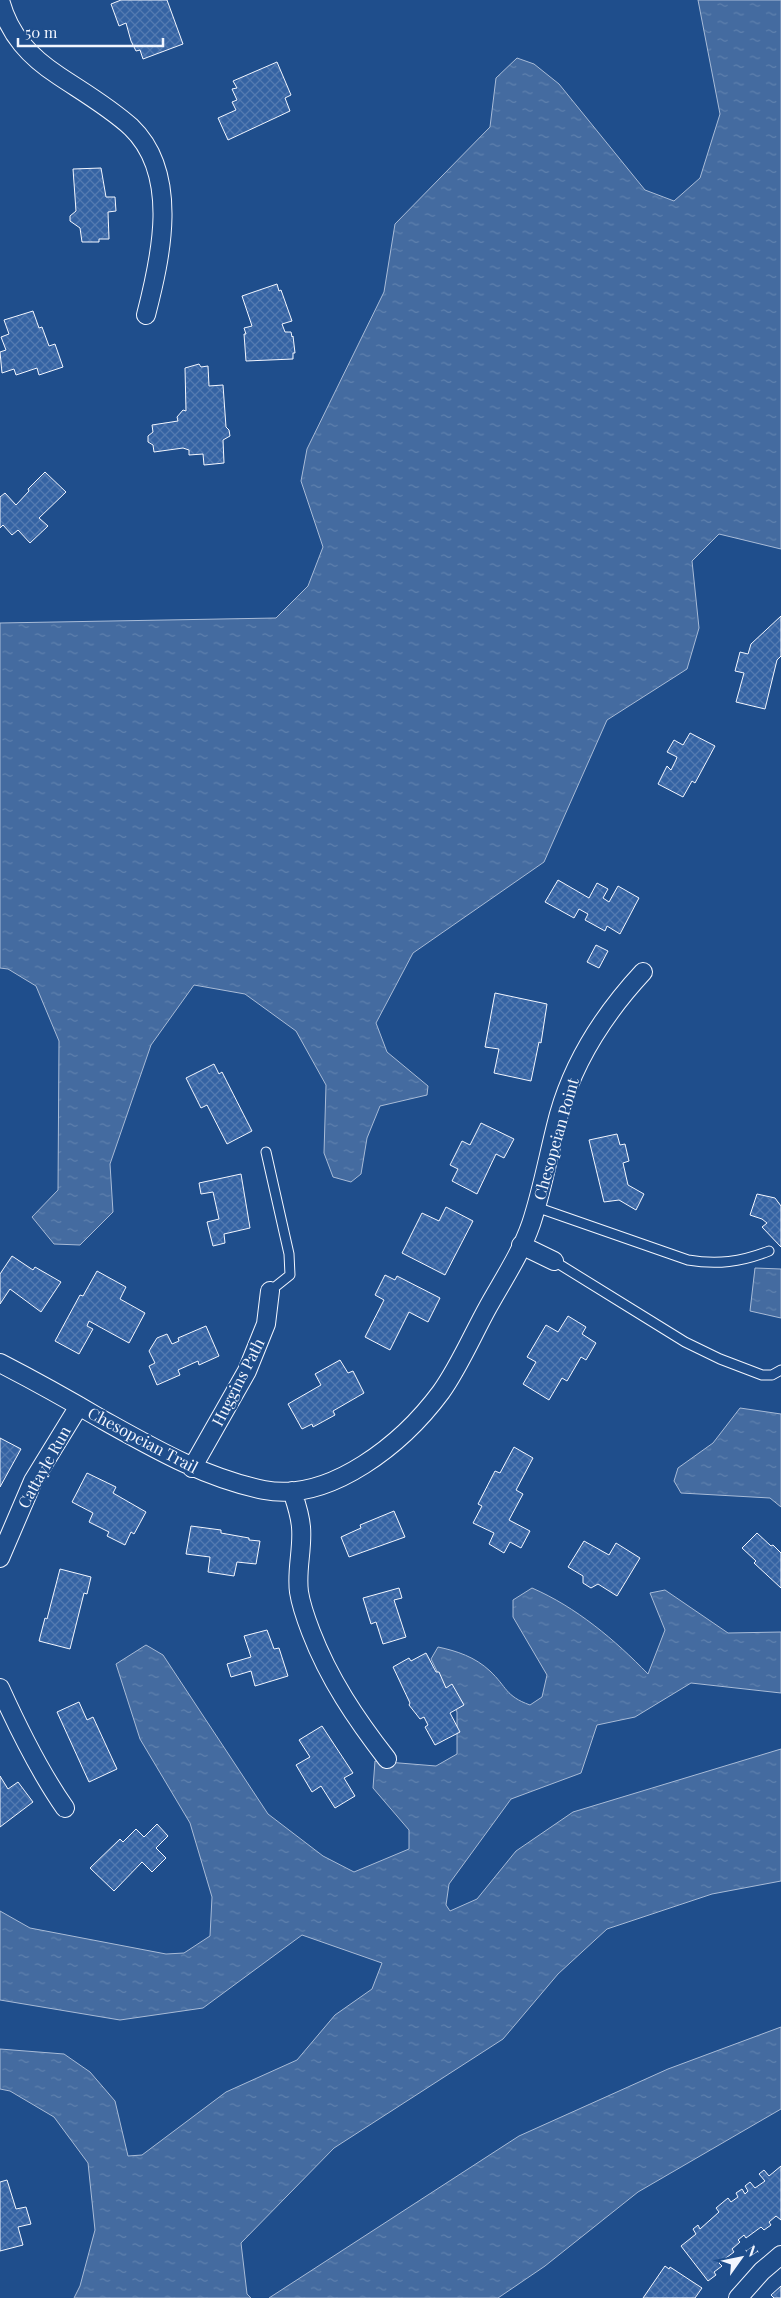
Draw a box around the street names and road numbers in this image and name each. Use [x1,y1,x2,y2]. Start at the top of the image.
street label: Chesopeian Point [528,1075,583,1202]
street label: Huggins Path [206,1334,269,1429]
street label: Chesopeian Trail [84,1402,202,1478]
street label: Cattayle Run [12,1422,75,1512]

